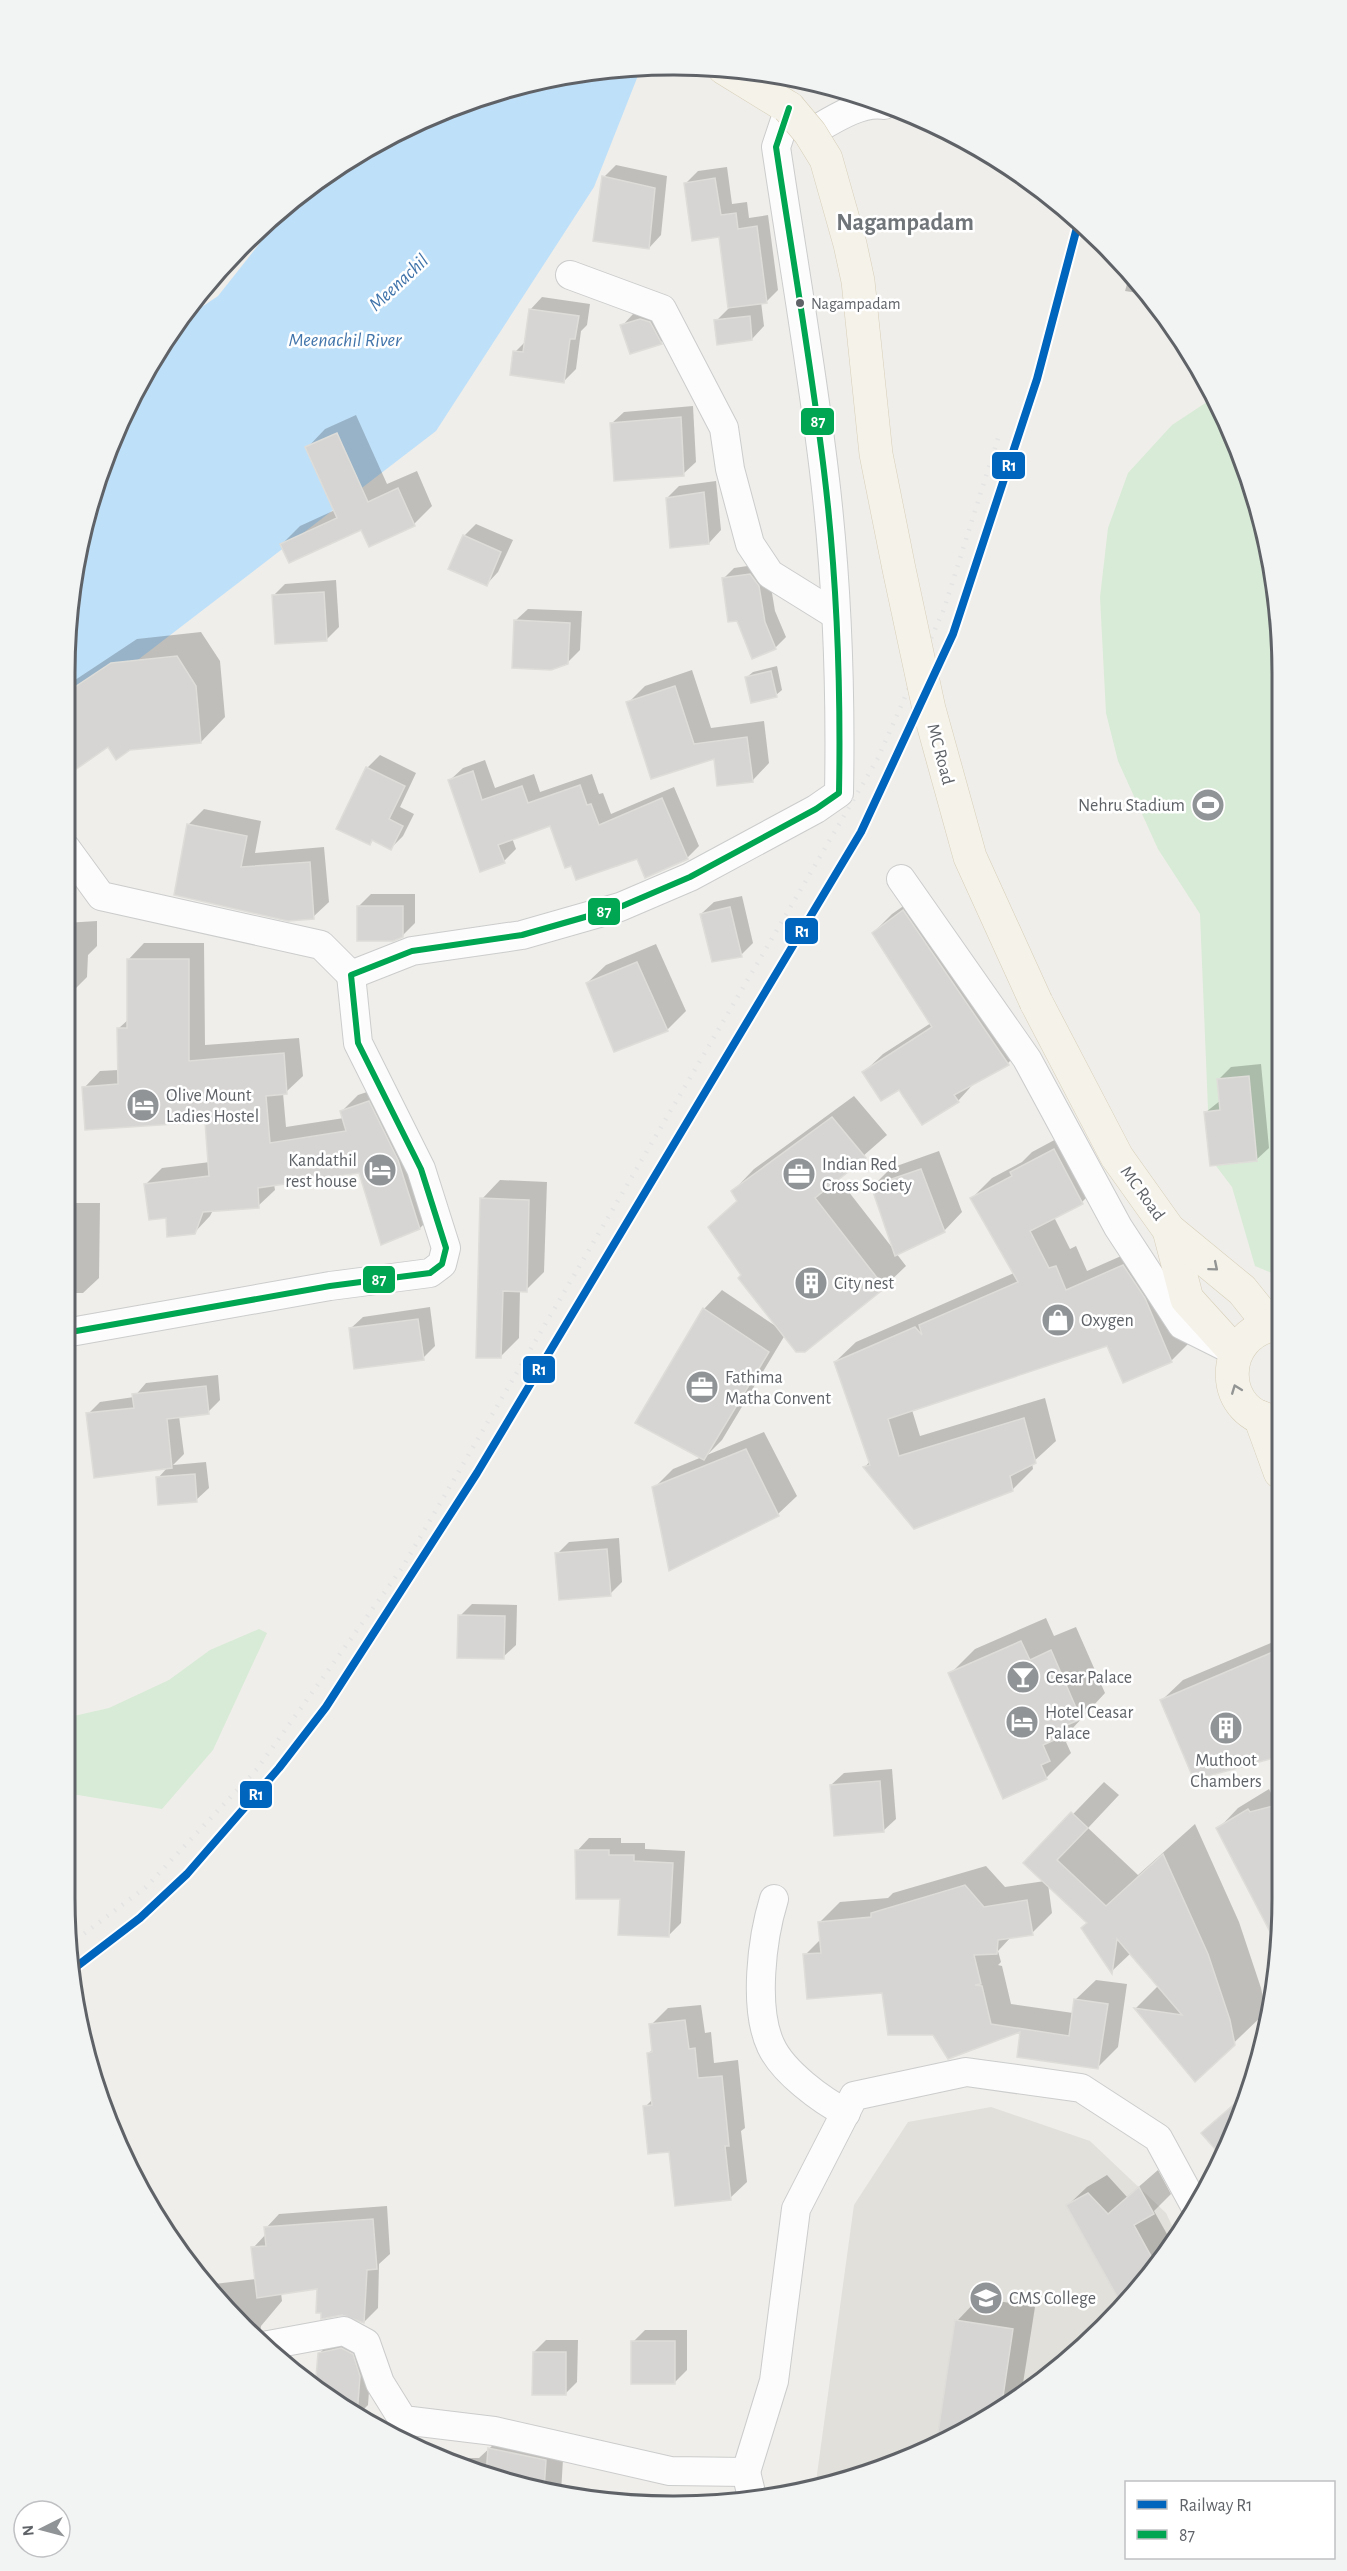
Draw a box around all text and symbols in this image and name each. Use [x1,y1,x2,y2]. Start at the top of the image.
district label: Nagampadam [836,211,974,235]
water label: Meenachil [365,250,432,315]
place label: Nagampadam [811,296,900,312]
marker: Nagampadam [794,297,806,309]
water label: Meenachil River [288,330,402,350]
line badge: 87 [800,407,835,436]
text: 87 [811,414,825,430]
line badge: R1 [991,451,1026,480]
text: R1 [1001,458,1017,474]
street label: MC Road [923,722,957,787]
sports icon: Nehru Stadium [1190,787,1226,823]
place label: Nehru Stadium [1078,797,1185,815]
line badge: 87 [587,897,621,926]
text: 87 [597,904,611,920]
line badge: R1 [784,917,819,945]
text: R1 [794,924,810,940]
hotel icon: Olive Mount Ladies Hostel [125,1087,161,1123]
place label: Olive Mount Ladies Hostel [166,1087,259,1126]
place label: Kandathil rest house [285,1152,357,1191]
hotel icon: Kandathil rest house [362,1152,398,1188]
office icon: Indian Red Cross Society [781,1156,817,1192]
place label: Indian Red Cross Society [822,1156,912,1195]
street label: MC Road [1117,1163,1168,1224]
one-way arrow [1207,1260,1218,1271]
line badge: 87 [362,1265,396,1294]
building icon: City nest [793,1265,829,1301]
text: 87 [372,1272,386,1288]
place label: City nest [834,1275,894,1293]
shop icon: Oxygen [1040,1302,1076,1338]
place label: Oxygen [1081,1312,1134,1330]
line badge: R1 [522,1355,556,1384]
text: R1 [531,1362,547,1378]
office icon: Fathima Matha Convent [684,1369,720,1405]
place label: Fathima Matha Convent [725,1369,831,1408]
one-way arrow [1230,1384,1243,1395]
bar icon: Cesar Palace [1005,1659,1041,1695]
place label: Cesar Palace [1046,1669,1132,1687]
hotel icon: Hotel Ceasar Palace [1004,1704,1040,1740]
place label: Hotel Ceasar Palace [1045,1704,1133,1743]
building icon: Muthoot Chambers [1208,1710,1244,1746]
place label: Muthoot Chambers [1190,1752,1262,1791]
line badge: R1 [239,1780,273,1809]
text: R1 [248,1787,264,1803]
school or university icon: CMS College [968,2280,1004,2316]
place label: CMS College [1009,2290,1096,2308]
legend [1125,2481,1335,2559]
text: Railway R1 [1179,2497,1253,2515]
north arrow [12,2499,72,2559]
text: N [20,2524,37,2537]
text: 87 [1179,2527,1195,2545]

